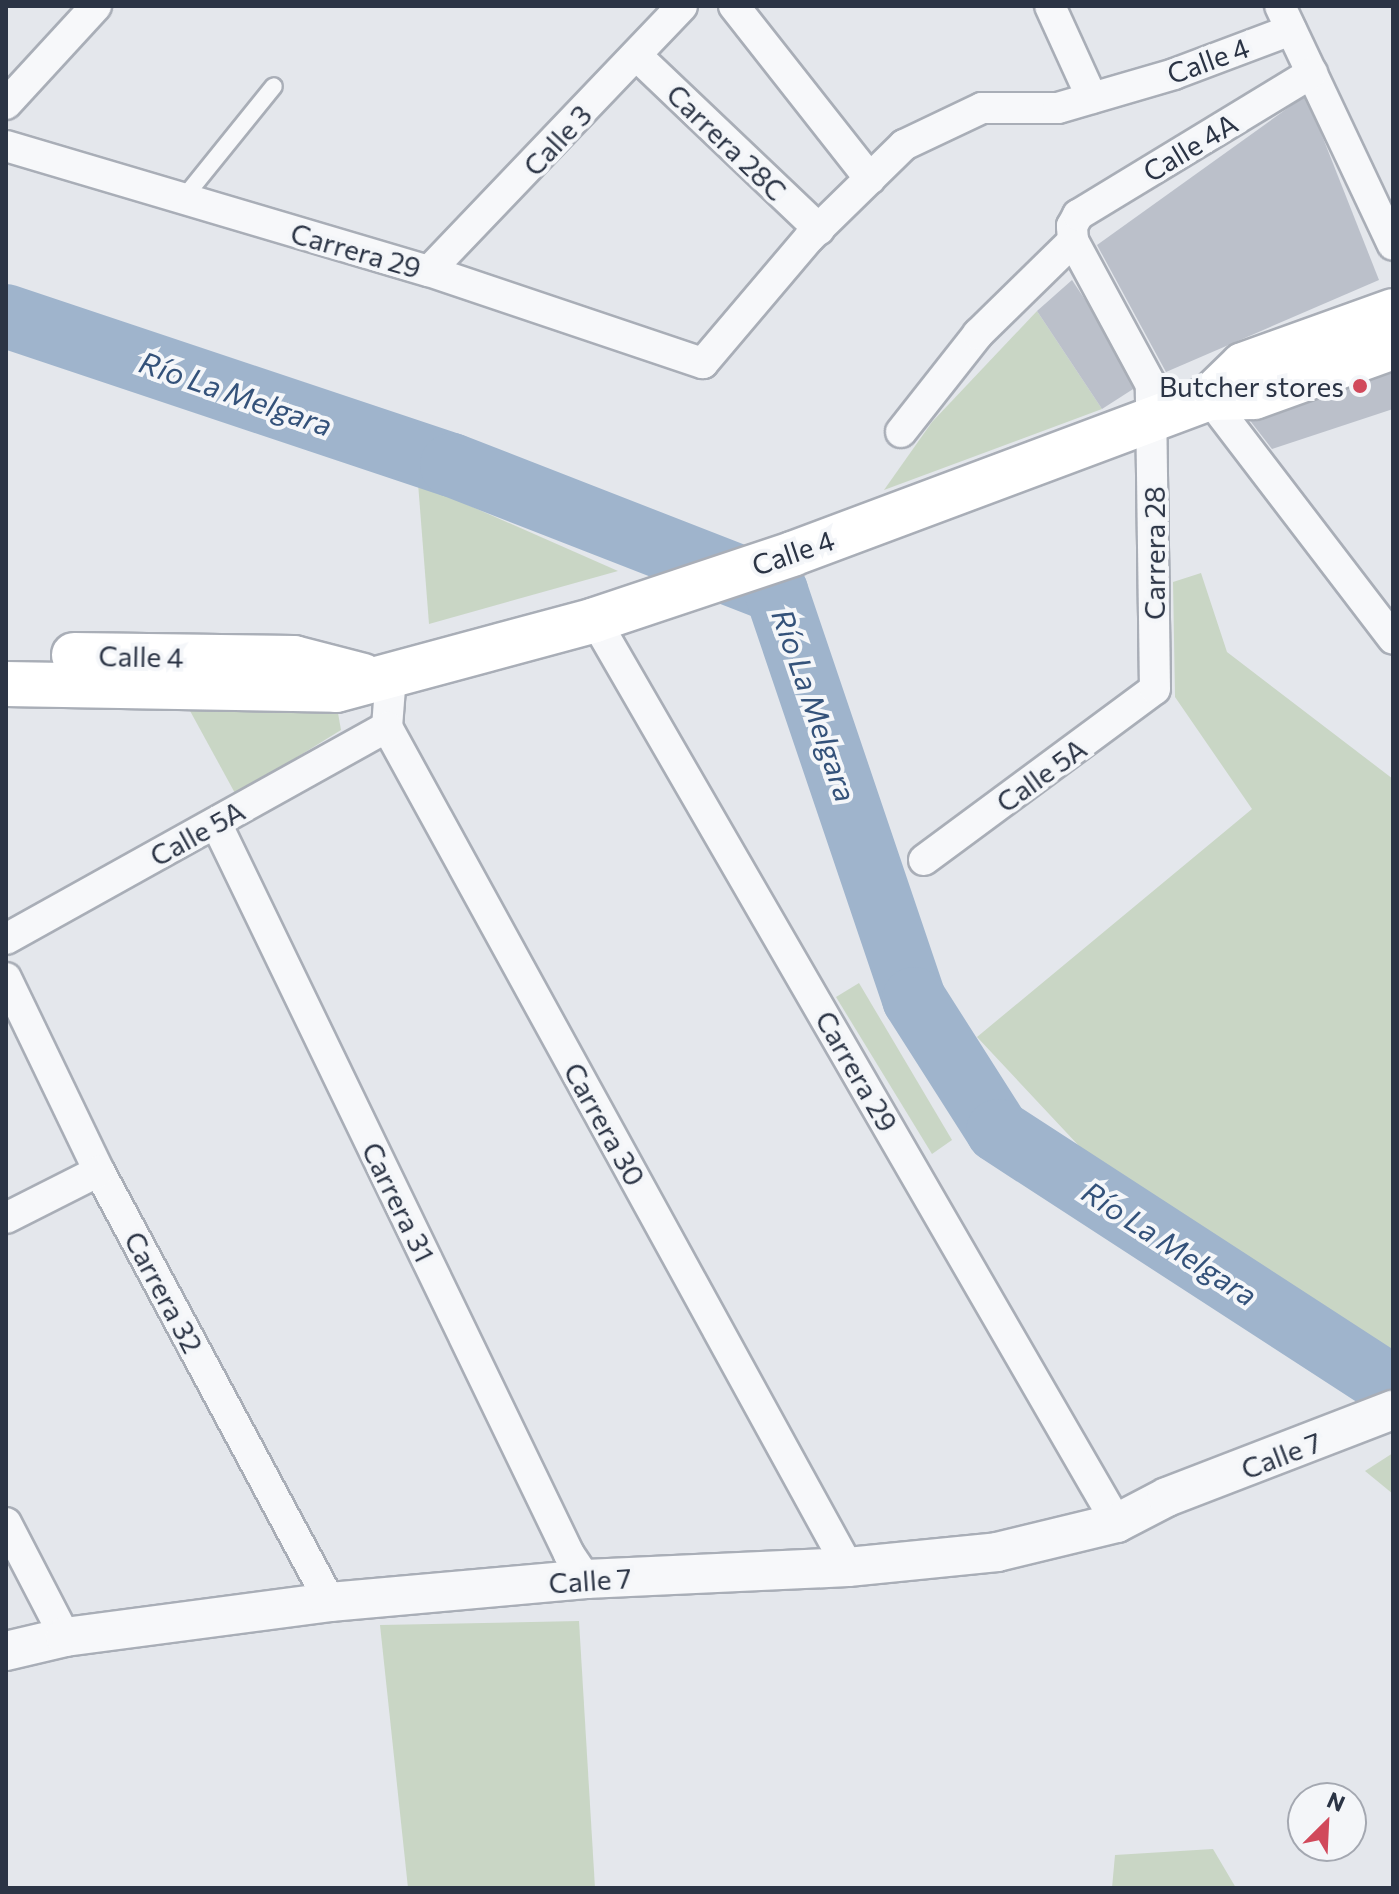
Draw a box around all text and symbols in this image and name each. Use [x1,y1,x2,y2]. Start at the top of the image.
street label: Calle 4 [1162,30,1254,90]
street label: Carrera 28C [660,77,794,207]
street label: Calle 3 [516,98,598,182]
street label: Calle 4A [1137,106,1243,188]
street label: Carrera 29 [287,215,425,285]
water label: Río La Melgara [135,343,337,443]
place label: Butcher stores [1159,369,1344,403]
marker: Butcher stores [1351,377,1369,395]
street label: Carrera 28 [1137,486,1171,620]
street label: Calle 4 [747,522,839,582]
water label: Río La Melgara [765,604,865,806]
street label: Calle 4 [98,638,184,674]
street label: Calle 5A [989,731,1093,819]
street label: Calle 5A [144,793,250,873]
street label: Carrera 29 [809,1005,905,1137]
street label: Carrera 30 [557,1057,653,1191]
street label: Carrera 31 [356,1137,442,1267]
water label: Río La Melgara [1076,1173,1264,1313]
street label: Carrera 32 [118,1225,210,1359]
street label: Calle 7 [1236,1424,1326,1486]
street label: Calle 7 [547,1560,633,1600]
north arrow [1287,1782,1367,1862]
text: N [1323,1786,1349,1817]

